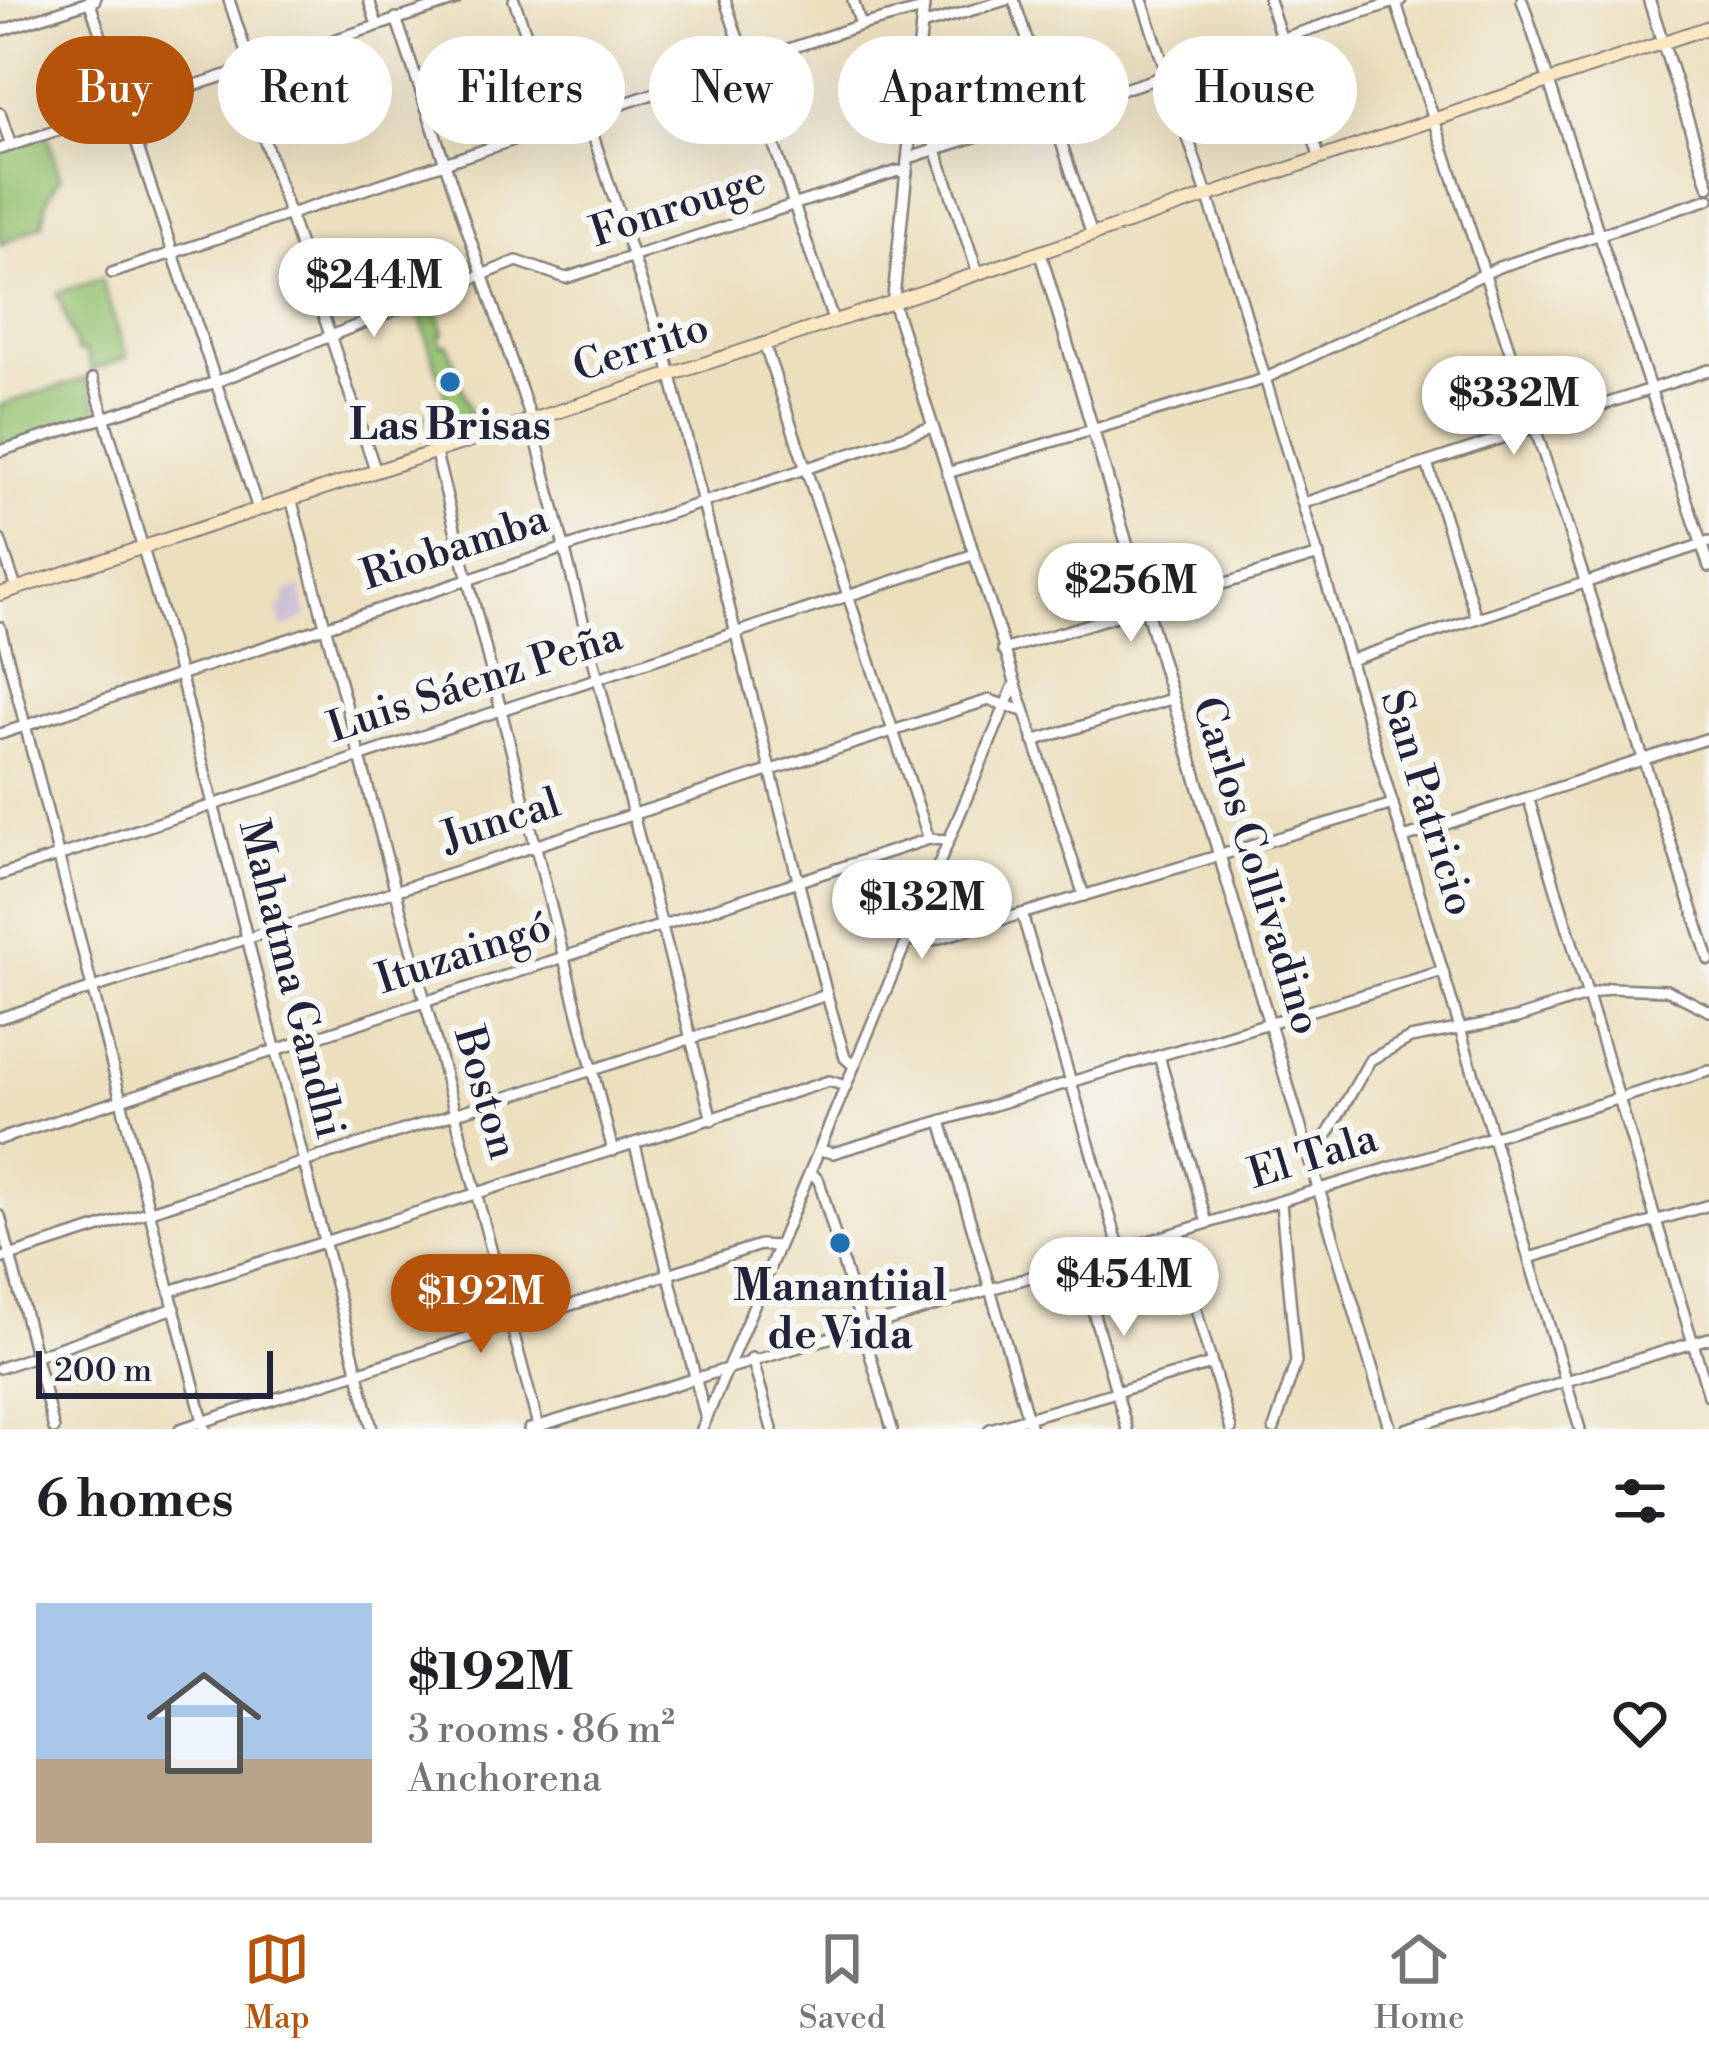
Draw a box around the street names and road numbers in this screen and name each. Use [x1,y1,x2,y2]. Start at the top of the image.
street label: Fonrouge [584,154,773,261]
street label: Cerrito [567,301,715,395]
street label: Riobamba [355,493,556,603]
street label: Luis Sáenz Peña [321,610,630,756]
street label: San Patricio [1368,684,1486,922]
street label: Carlos Collivadino [1179,691,1333,1041]
street label: Juncal [433,777,567,866]
street label: Mahatma Gandhi [226,814,356,1144]
street label: Ituzaingó [370,901,558,1008]
street label: Boston [441,1020,529,1165]
street label: El Tala [1242,1112,1385,1202]

